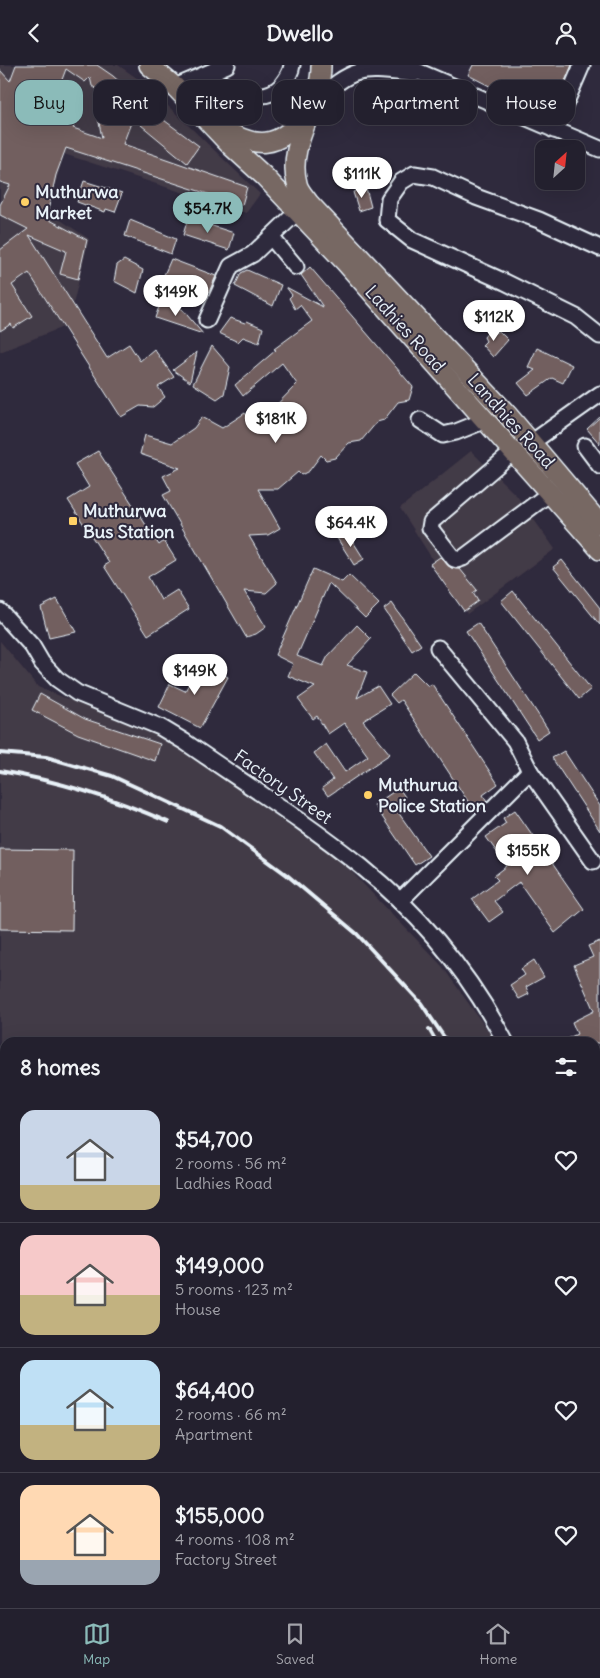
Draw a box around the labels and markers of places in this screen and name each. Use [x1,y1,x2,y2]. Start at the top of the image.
pin: $111K [327,157,397,199]
place label: Muthurwa Market [35,180,119,224]
pin: $54.7K [167,191,249,234]
marker: Muthurwa Market [19,196,31,208]
pin: $149K [141,275,211,317]
pin: $112K [459,299,529,342]
pin: $181K [241,401,311,444]
place label: Muthurwa Bus Station [83,499,175,543]
pin: $64.4K [310,505,392,548]
marker: Muthurwa Bus Station [67,515,79,527]
pin: $149K [160,653,230,696]
place label: Muthurua Police Station [378,773,487,817]
marker: Muthurua Police Station [362,789,374,801]
pin: $155K [493,833,563,876]

